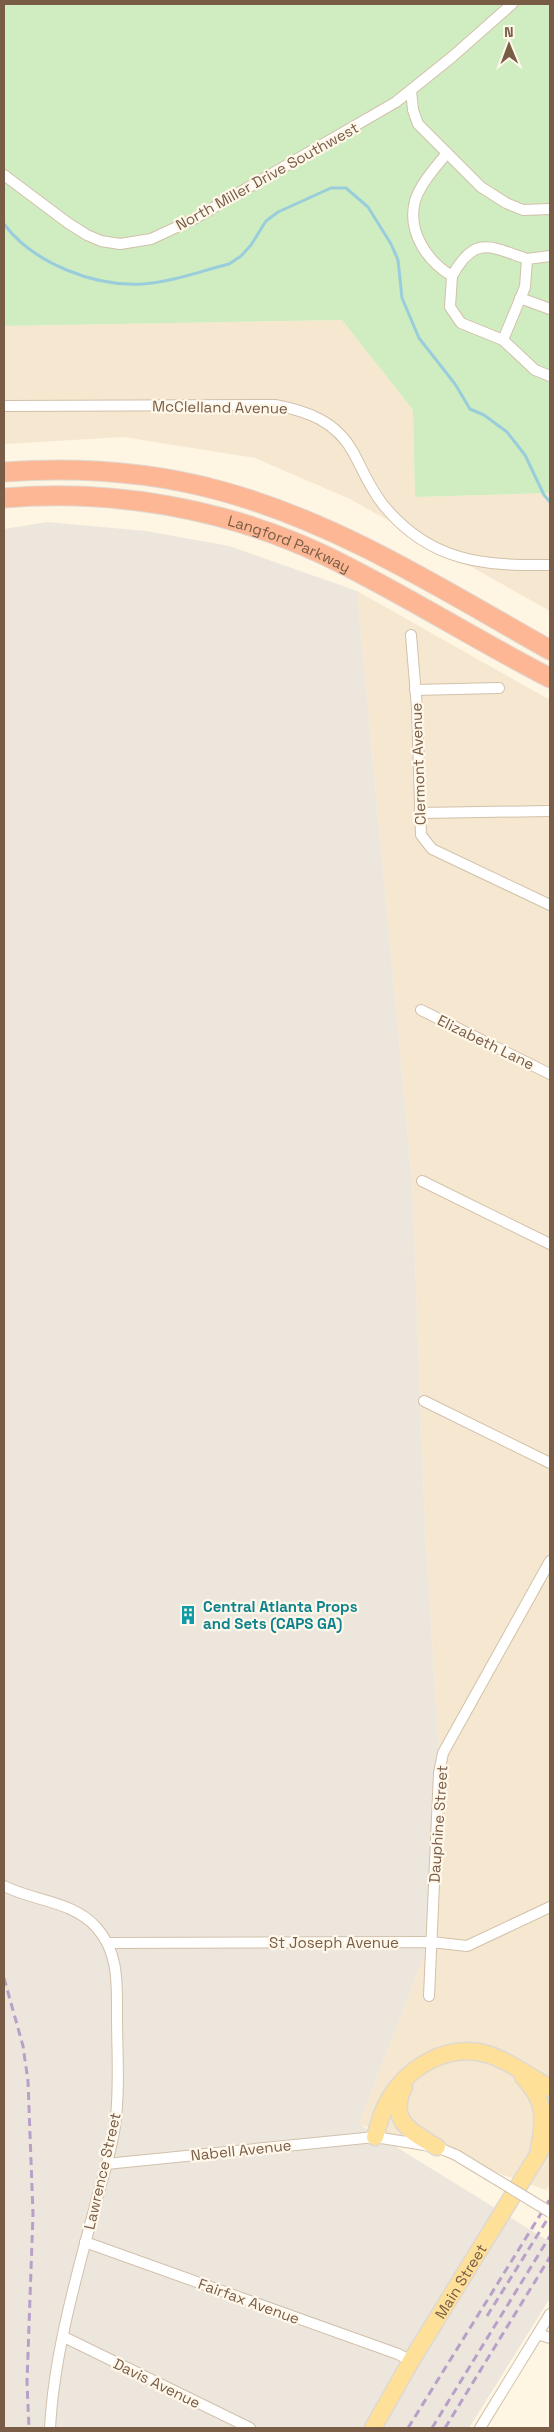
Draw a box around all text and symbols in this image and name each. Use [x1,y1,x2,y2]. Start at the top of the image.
north arrow [484,20,534,70]
text: N [504,23,514,41]
street label: North Miller Drive Southwest [172,118,362,234]
street label: McClelland Avenue [152,396,288,418]
street label: Langford Parkway [226,510,354,576]
street label: Clermont Avenue [406,702,430,826]
street label: Elizabeth Lane [435,1010,538,1074]
place label: Central Atlanta Props and Sets (CAPS GA) [203,1597,358,1633]
building icon: Central Atlanta Props and Sets (CAPS GA) [177,1604,199,1626]
street label: Dauphine Street [424,1764,452,1883]
street label: St Joseph Avenue [269,1933,399,1952]
street label: Lawrence Street [79,2110,125,2231]
street label: Nabell Avenue [190,2135,292,2165]
street label: Main Street [430,2240,490,2322]
street label: Fairfax Avenue [196,2274,302,2328]
street label: Davis Avenue [110,2354,204,2412]

